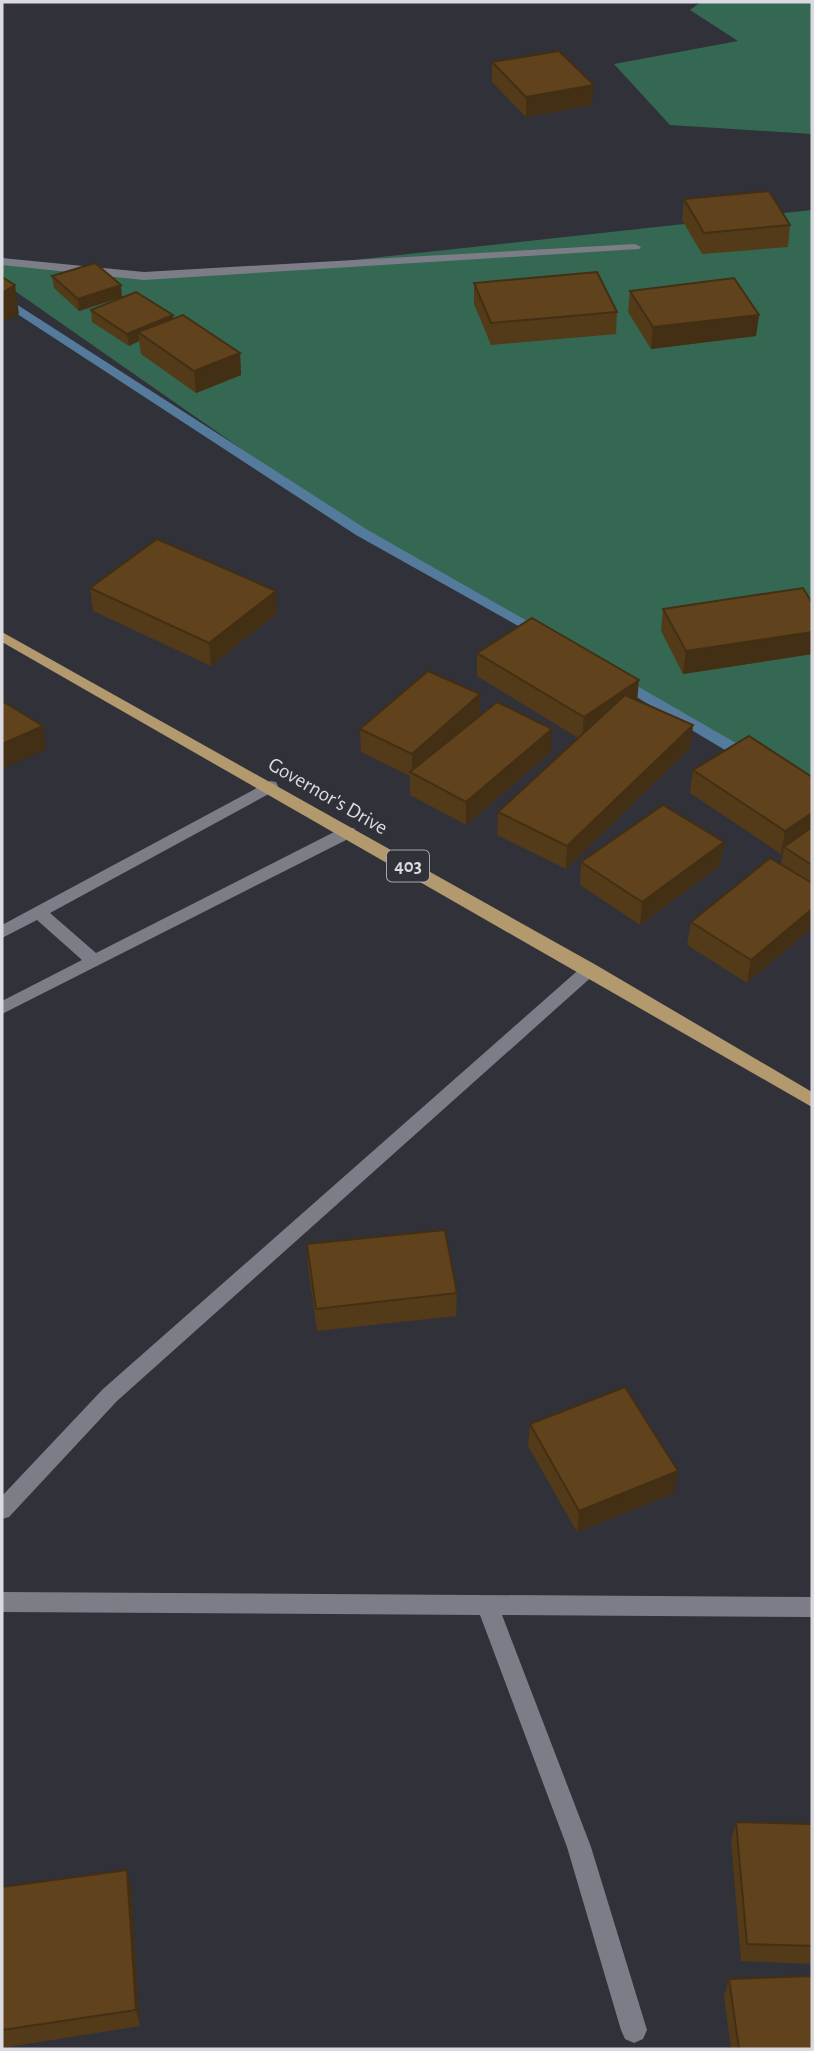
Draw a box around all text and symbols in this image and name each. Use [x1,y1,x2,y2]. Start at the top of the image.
street label: Governor's Drive [265,753,391,839]
road number: 403 [387,850,429,881]

